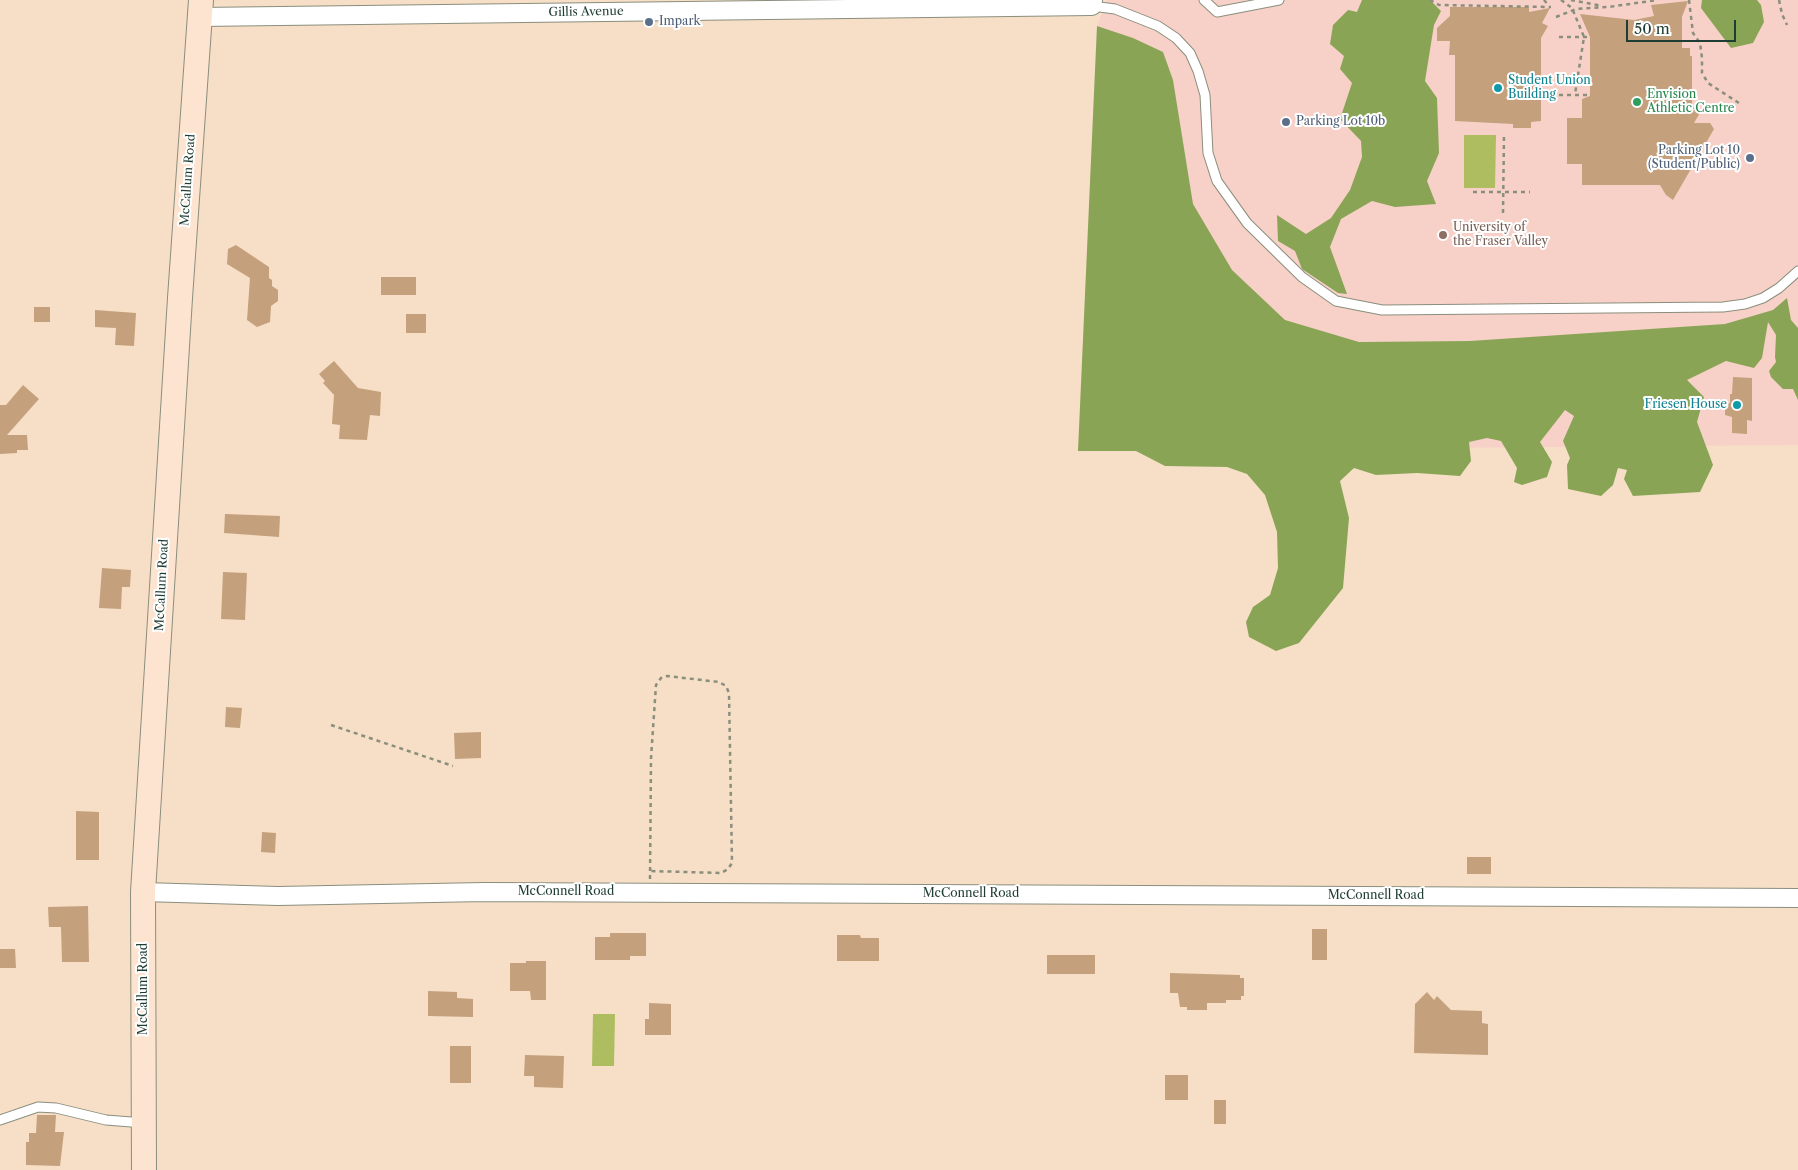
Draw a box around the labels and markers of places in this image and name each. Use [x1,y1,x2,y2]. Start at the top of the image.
place label: Impark [659,15,700,29]
marker: Impark [643,16,655,28]
place label: Student Union Building [1508,74,1591,102]
marker: Student Union Building [1492,82,1504,94]
place label: Envision Athletic Centre [1647,88,1735,116]
marker: Envision Athletic Centre [1631,96,1643,108]
place label: Parking Lot 10b [1296,115,1385,129]
marker: Parking Lot 10b [1280,116,1292,128]
place label: Parking Lot 10 (Student/Public) [1648,144,1740,172]
marker: Parking Lot 10 (Student/Public) [1744,152,1756,164]
place label: University of the Fraser Valley [1453,221,1548,249]
marker: University of the Fraser Valley [1437,229,1449,241]
place label: Friesen House [1644,398,1727,412]
marker: Friesen House [1731,399,1743,411]

